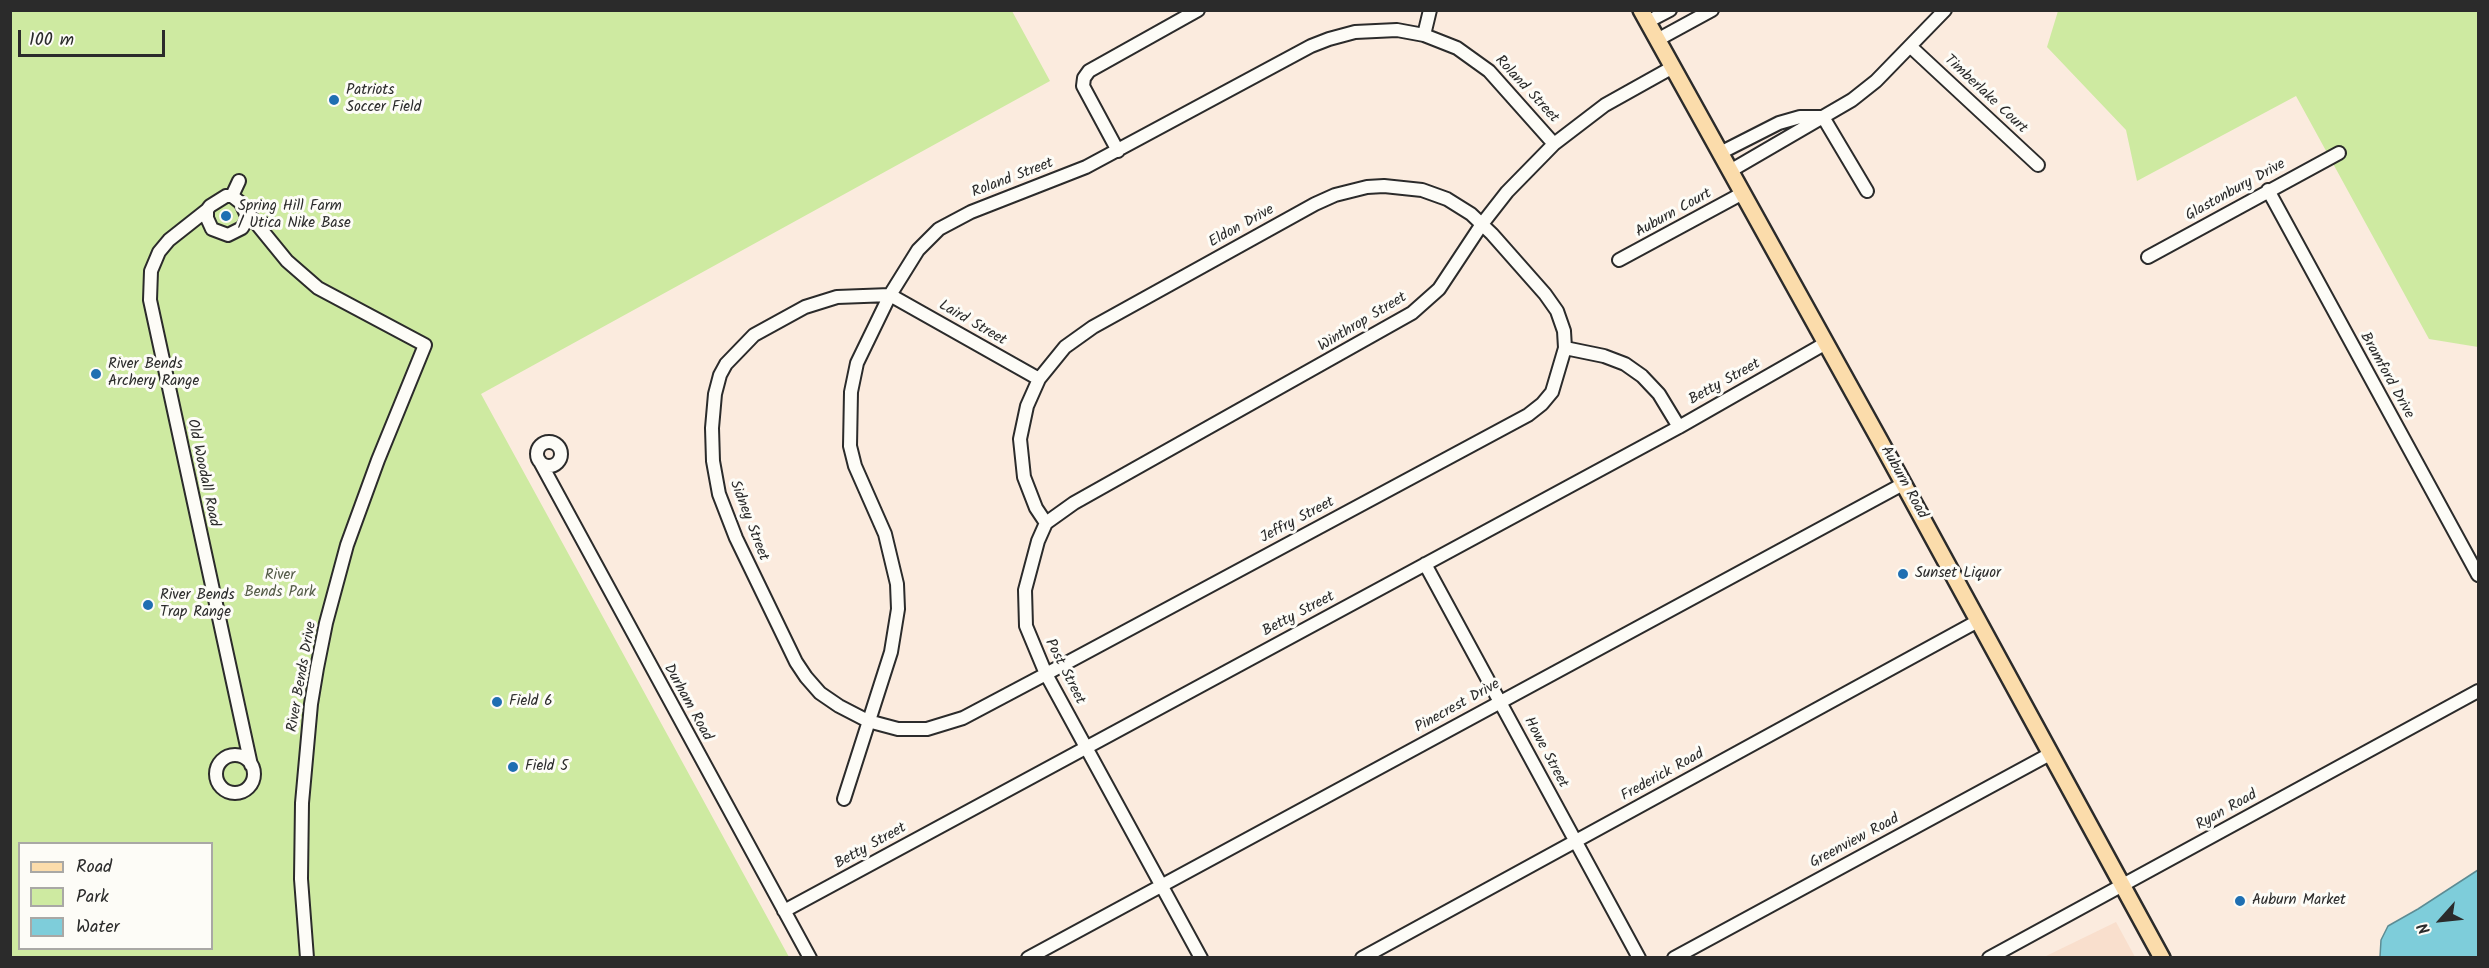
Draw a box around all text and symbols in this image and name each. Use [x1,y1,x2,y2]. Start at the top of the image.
scale bar [21,18,168,56]
text: 100 m [29,26,74,55]
street label: Roland Street [1490,52,1562,128]
street label: Timberlake Court [1940,52,2030,138]
place label: Patriots Soccer Field [346,82,421,117]
marker: Patriots Soccer Field [327,93,341,107]
street label: Roland Street [970,155,1056,203]
street label: Glastonbury Drive [2183,156,2289,226]
street label: Auburn Court [1633,186,1715,242]
place label: Spring Hill Farm / Utica Nike Base [238,198,351,233]
street label: Eldon Drive [1206,202,1278,252]
marker: Spring Hill Farm / Utica Nike Base [219,209,233,223]
street label: Winthrop Street [1315,290,1411,356]
street label: Laird Street [935,297,1009,351]
street label: Bramford Drive [2355,330,2417,422]
place label: River Bends Archery Range [108,356,199,391]
street label: Betty Street [1686,356,1764,410]
marker: River Bends Archery Range [89,367,103,381]
street label: Old Woodall Road [182,418,222,528]
street label: Auburn Road [1876,443,1930,523]
street label: Sidney Street [724,478,772,564]
street label: Jeffry Street [1258,494,1338,548]
place label: Sunset Liquor [1915,565,2001,583]
park label: River Bends Park [244,567,316,602]
marker: Sunset Liquor [1896,567,1910,581]
place label: River Bends Trap Range [160,587,235,622]
street label: Betty Street [1260,589,1338,641]
marker: River Bends Trap Range [141,598,155,612]
street label: River Bends Drive [284,620,322,734]
street label: Post Street [1040,636,1088,708]
street label: Durham Road [659,661,715,745]
street label: Pinecrest Drive [1412,676,1504,738]
place label: Field 6 [509,693,553,711]
marker: Field 6 [490,695,504,709]
street label: Howe Street [1519,714,1571,792]
street label: Frederick Road [1618,746,1708,806]
place label: Field 5 [525,758,568,776]
marker: Field 5 [506,760,520,774]
street label: Ryan Road [2193,787,2261,835]
street label: Greenview Road [1807,811,1903,873]
street label: Betty Street [832,820,910,874]
legend [18,842,213,950]
text: Road [76,853,112,882]
text: Park [76,883,109,912]
north arrow [2411,890,2471,950]
place label: Auburn Market [2252,892,2346,910]
marker: Auburn Market [2233,894,2247,908]
text: Water [76,913,120,942]
text: N [2411,918,2438,939]

